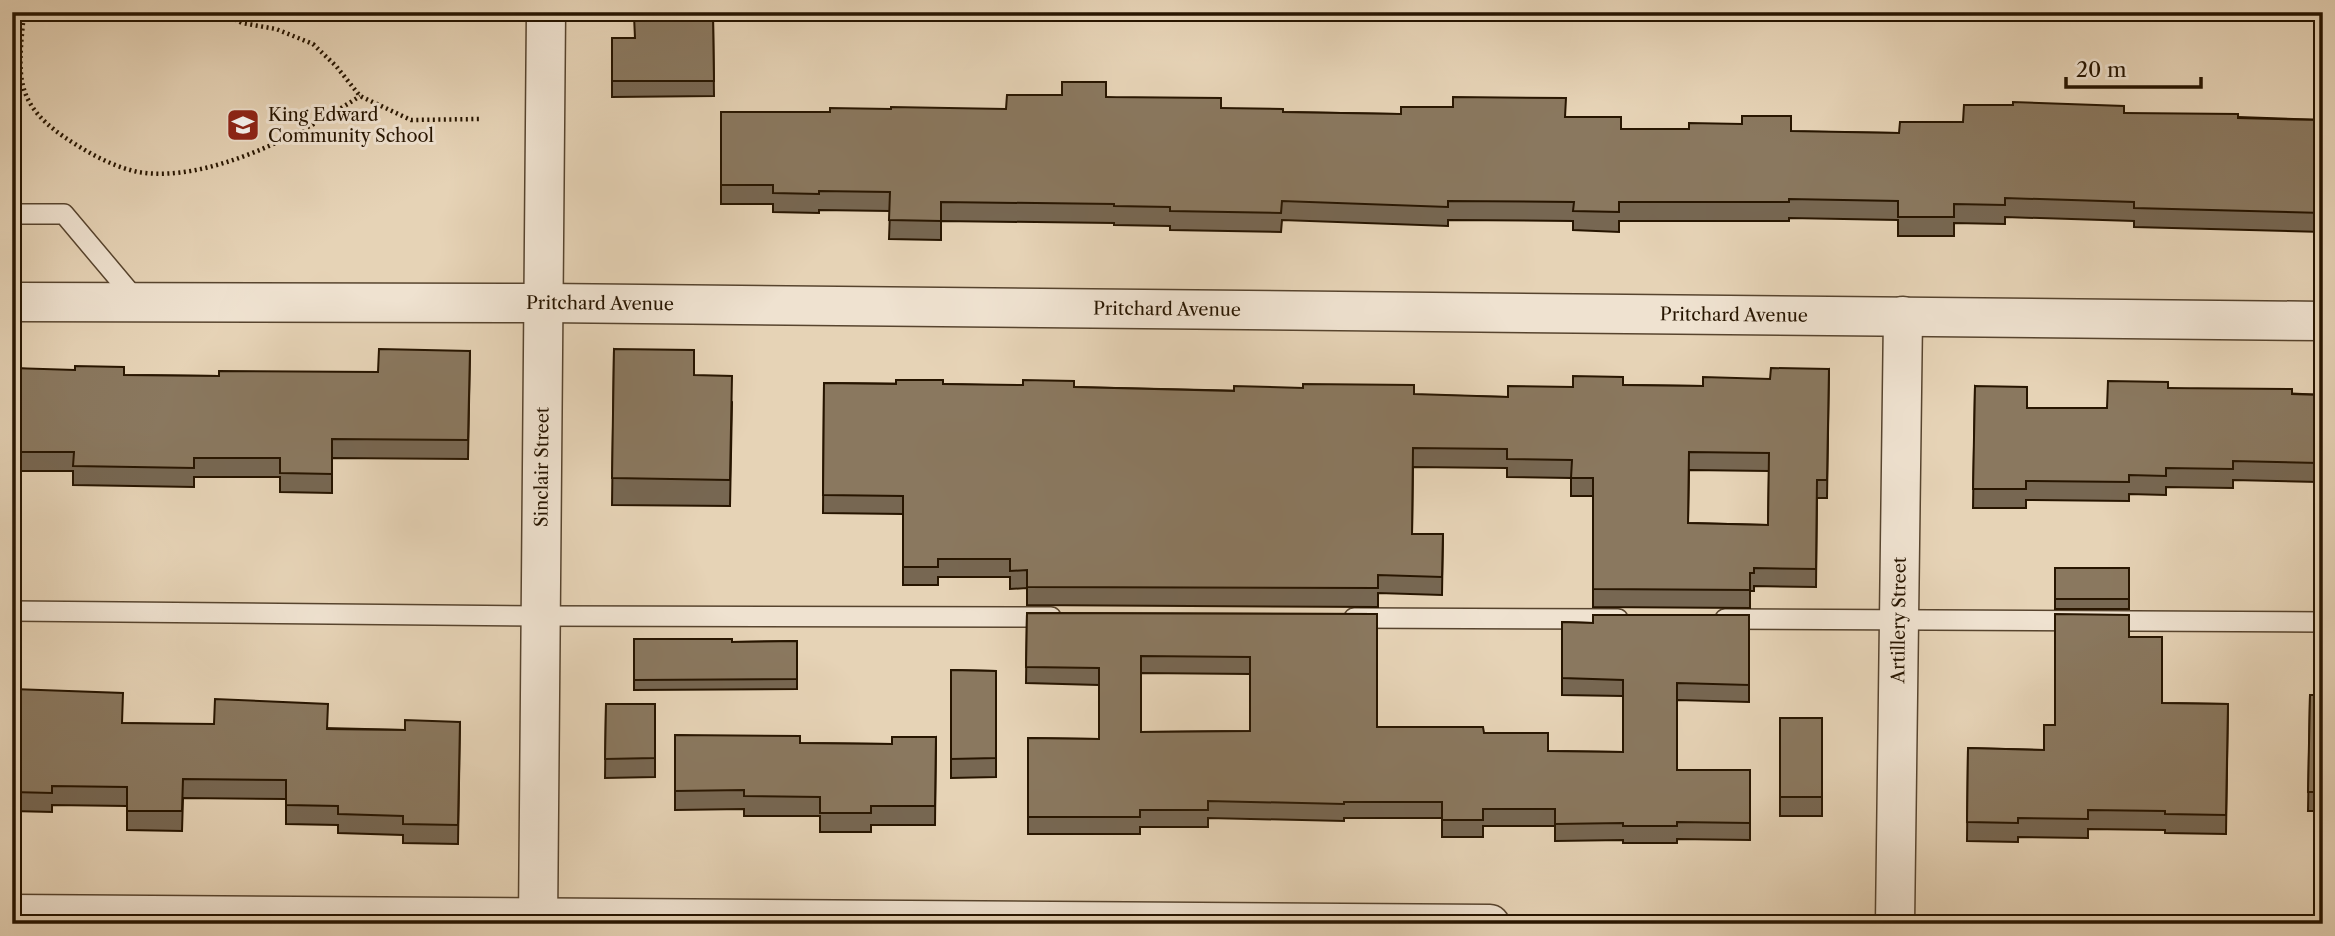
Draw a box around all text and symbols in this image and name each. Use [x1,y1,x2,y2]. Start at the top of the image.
scale bar [2066,46,2200,90]
text: 20 m [2076,57,2127,82]
place label: King Edward Community School [268,104,434,147]
school or university icon: King Edward Community School [224,106,262,144]
street label: Pritchard Avenue [526,292,674,315]
street label: Pritchard Avenue [1093,298,1241,321]
street label: Pritchard Avenue [1660,303,1808,327]
street label: Sinclair Street [530,406,554,527]
street label: Artillery Street [1887,556,1911,684]

